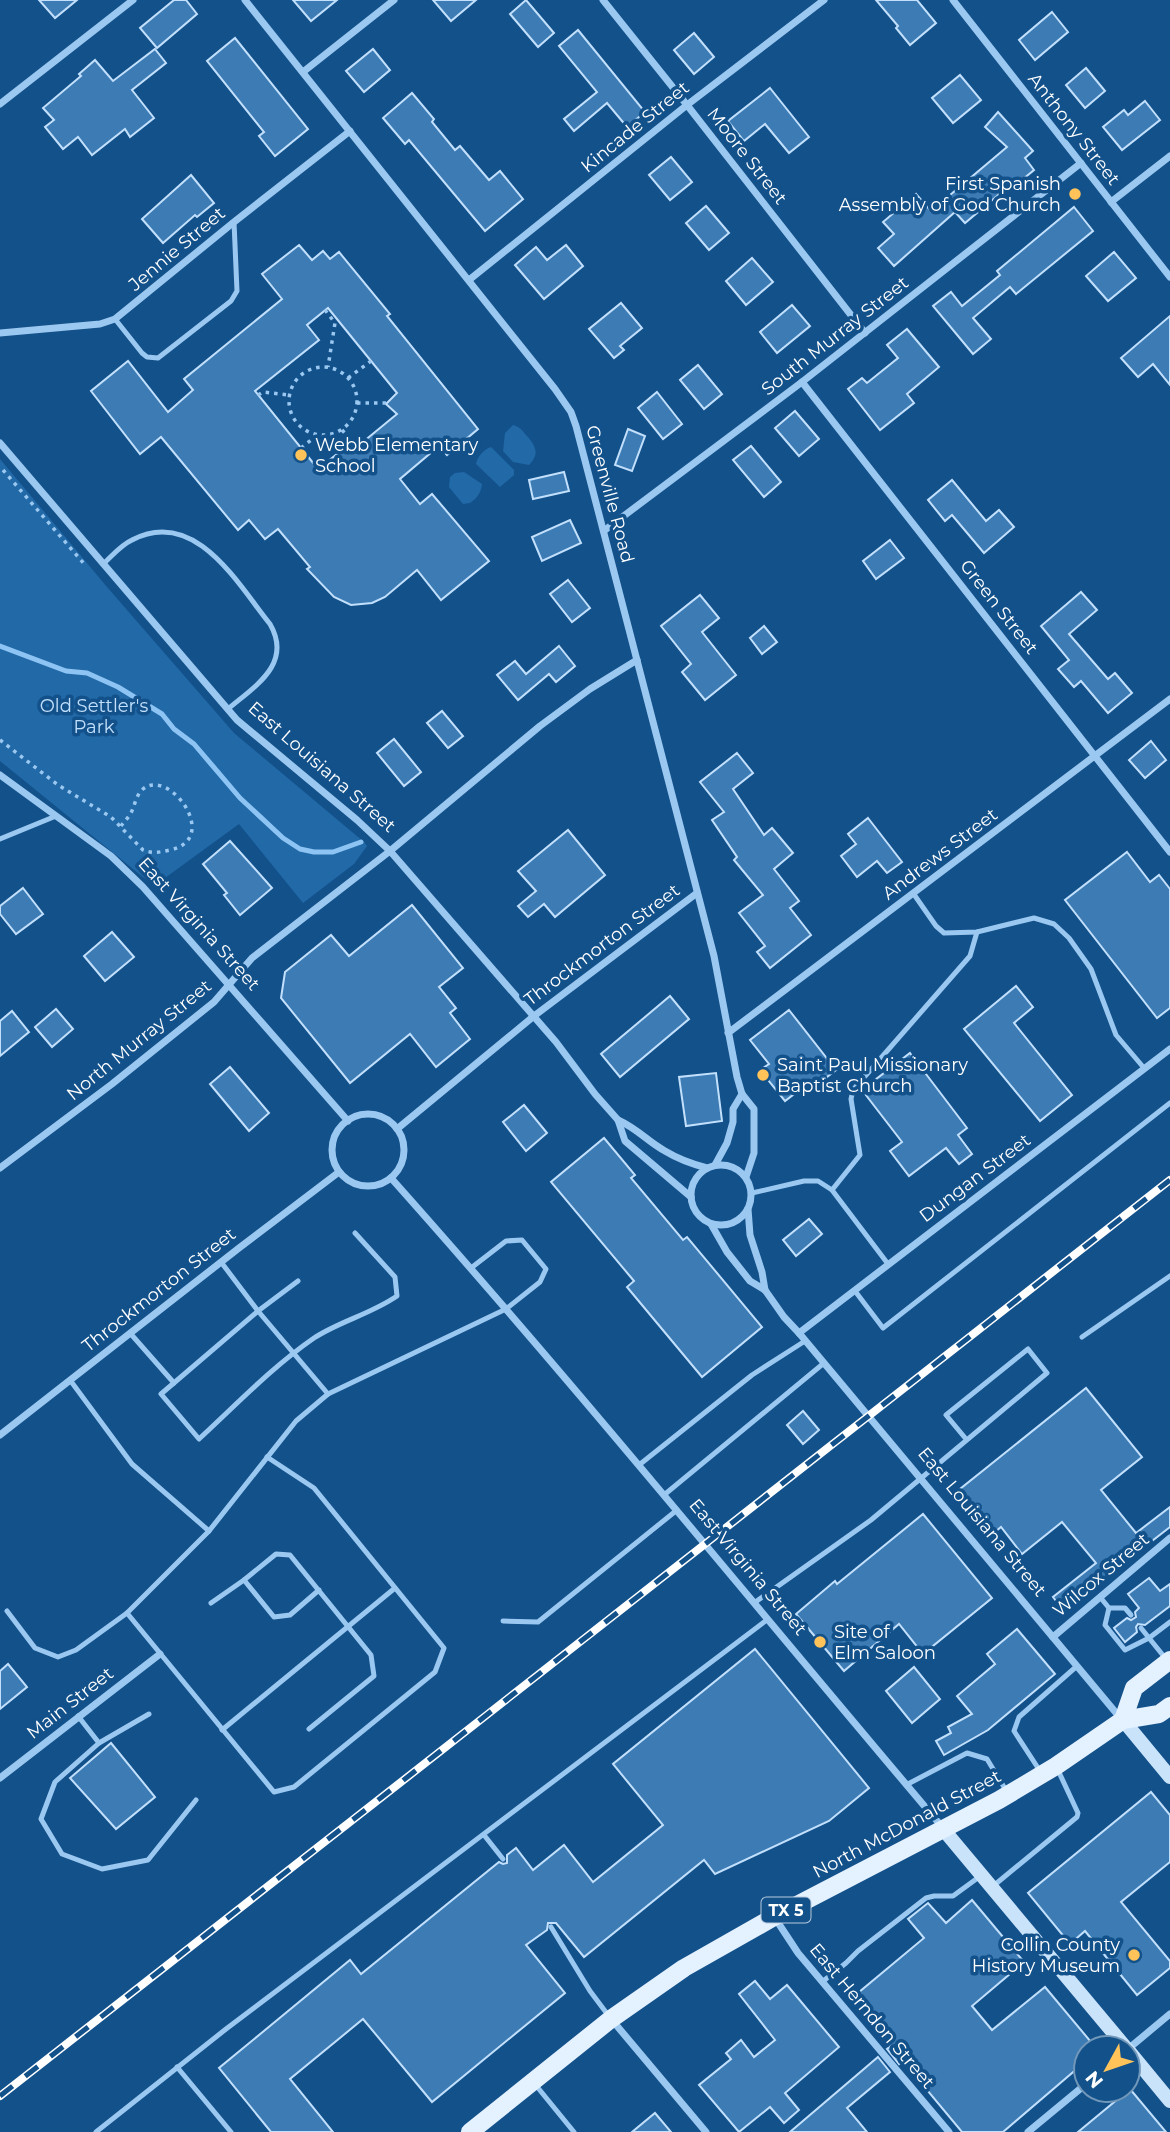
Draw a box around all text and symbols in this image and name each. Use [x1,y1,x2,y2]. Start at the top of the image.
street label: Anthony Street [1023,68,1125,190]
street label: Kincade Street [576,77,694,177]
street label: Moore Street [702,103,792,209]
place label: First Spanish Assembly of God Church [839,173,1061,216]
marker: First Spanish Assembly of God Church [1067,186,1083,202]
street label: Jennie Street [124,202,230,296]
street label: South Murray Street [757,272,913,400]
street label: Greenville Road [581,423,639,565]
place label: Webb Elementary School [315,434,479,477]
marker: Webb Elementary School [293,447,309,463]
street label: Green Street [955,555,1043,659]
park label: Old Settler's Park [40,695,148,738]
street label: East Louisiana Street [244,697,400,837]
street label: Andrews Street [878,804,1002,904]
street label: East Virginia Street [133,853,265,995]
street label: Throckmorton Street [520,879,684,1011]
street label: North Murray Street [62,975,216,1105]
place label: Saint Paul Missionary Baptist Church [777,1054,968,1097]
marker: Saint Paul Missionary Baptist Church [755,1067,771,1083]
street label: Dungan Street [915,1129,1035,1227]
street label: Throckmorton Street [78,1223,240,1357]
street label: East Louisiana Street [913,1443,1051,1601]
street label: East Virginia Street [684,1494,812,1640]
street label: Wilcox Street [1048,1528,1154,1622]
place label: Site of Elm Saloon [834,1621,936,1664]
marker: Site of Elm Saloon [812,1634,828,1650]
street label: Main Street [22,1662,118,1744]
street label: North McDonald Street [809,1765,1005,1883]
road number: TX 5 [762,1898,810,1922]
place label: Collin County History Museum [972,1934,1120,1977]
street label: East Herndon Street [805,1939,939,2093]
marker: Collin County History Museum [1126,1947,1142,1963]
north arrow [1072,2034,1142,2104]
text: N [1081,2066,1108,2093]

